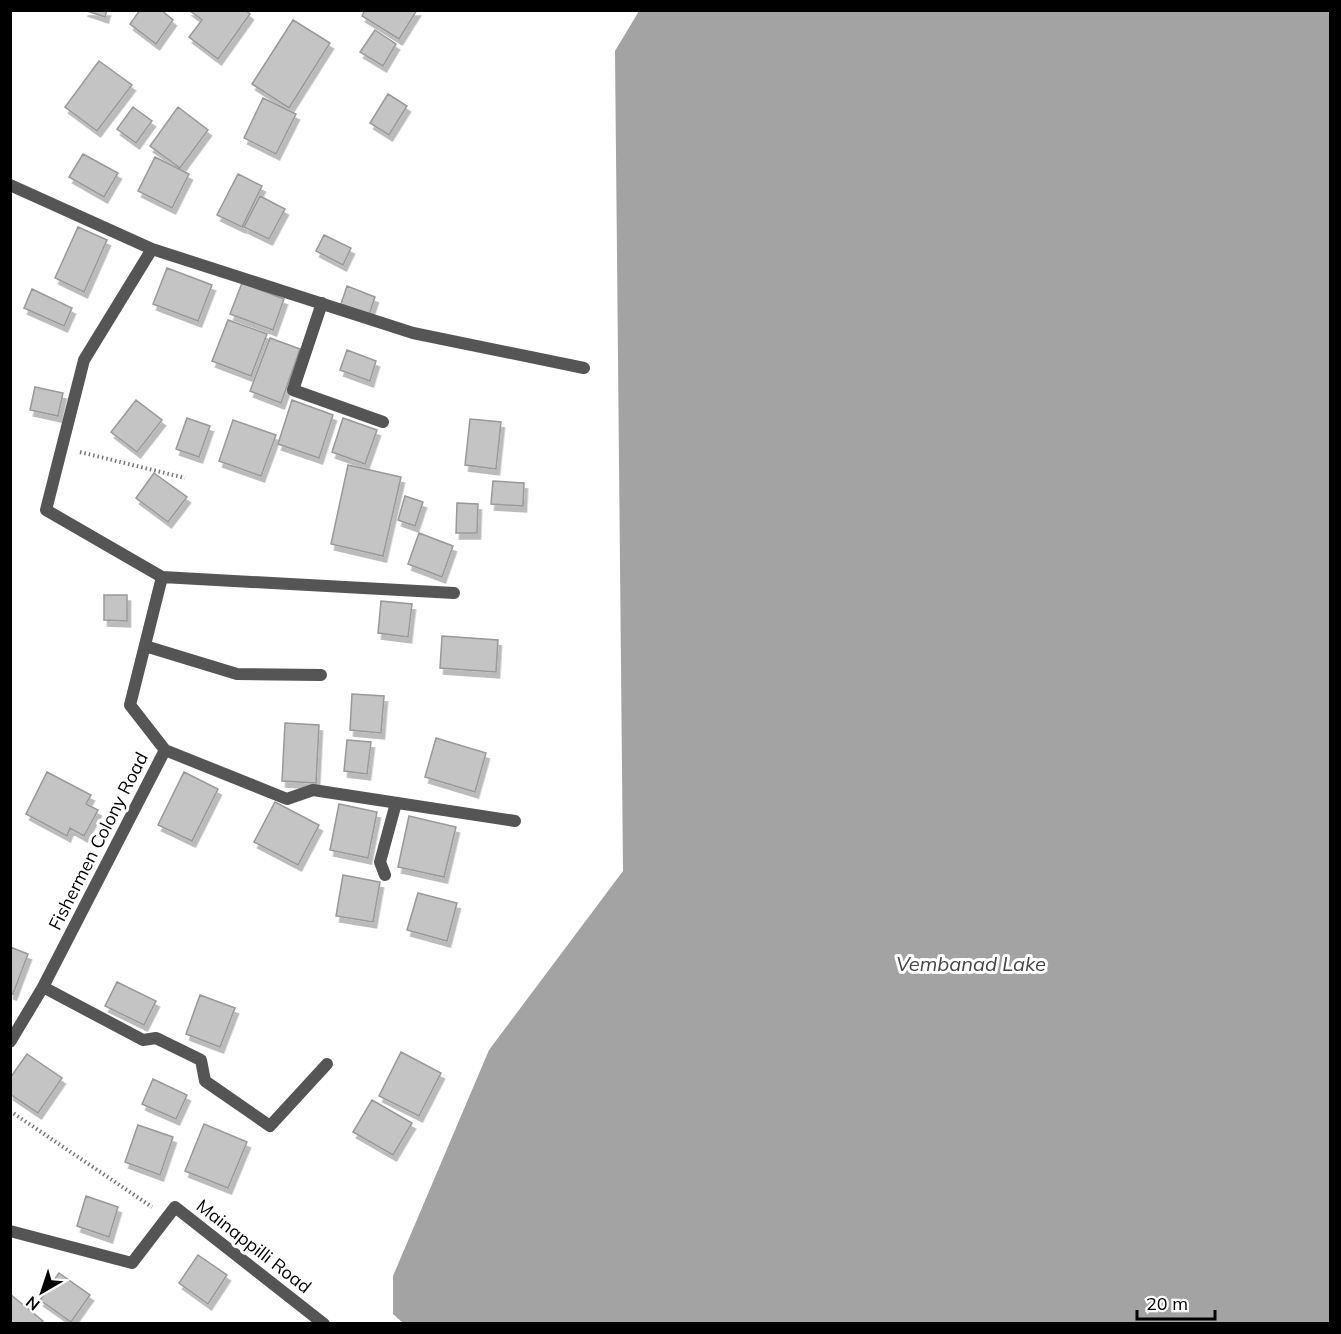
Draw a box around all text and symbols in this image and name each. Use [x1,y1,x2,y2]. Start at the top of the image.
street label: Fishermen Colony Road [43,748,153,934]
water label: Vembanad Lake [896,951,1046,976]
street label: Mainappilli Road [192,1194,316,1298]
north arrow [12,1262,72,1322]
scale bar [1137,1283,1215,1321]
text: N [22,1292,44,1315]
text: 20 m [1146,1292,1188,1315]

